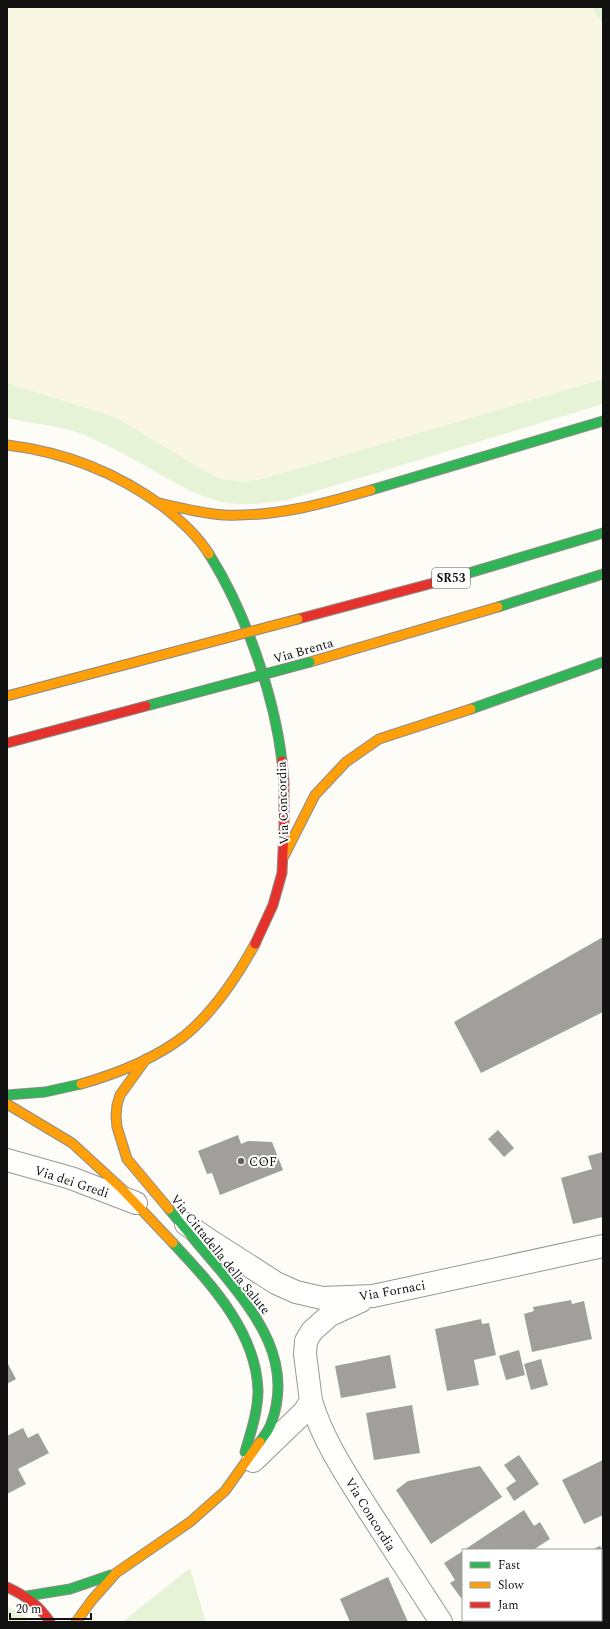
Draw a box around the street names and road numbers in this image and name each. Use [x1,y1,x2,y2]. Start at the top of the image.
road number: SR53 [432,568,470,588]
street label: Via Brenta [271,633,336,669]
street label: Via Concordia [272,760,294,845]
street label: Via dei Gredi [32,1161,111,1203]
street label: Via Cittadella della Salute [165,1190,275,1319]
street label: Via Fornaci [357,1275,427,1307]
street label: Via Concordia [340,1474,401,1556]

